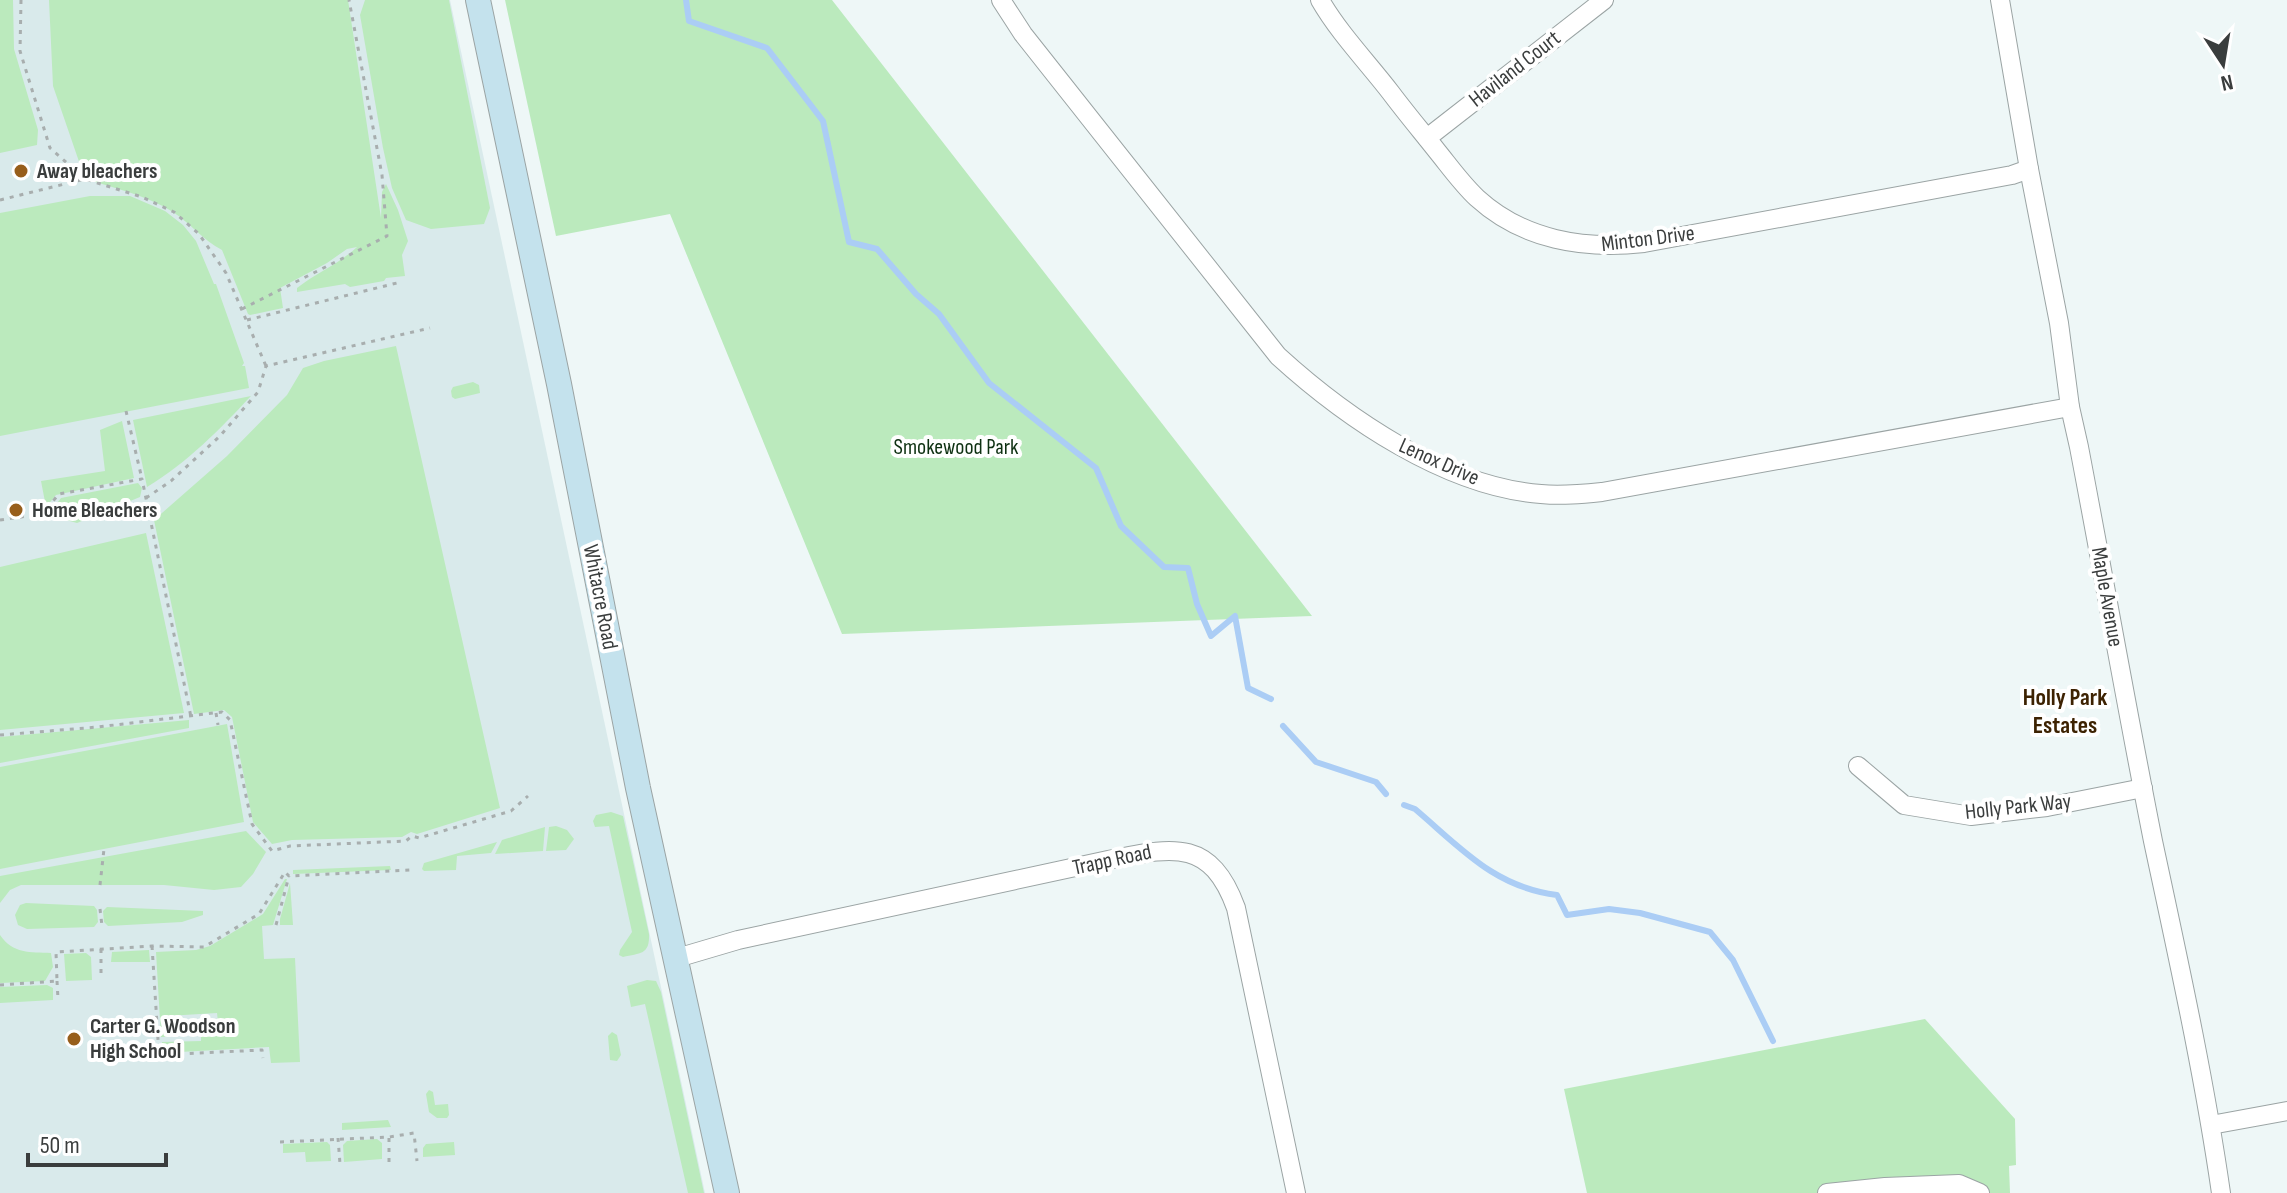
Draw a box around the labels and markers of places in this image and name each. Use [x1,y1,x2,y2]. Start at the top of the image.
place label: Away bleachers [36,158,157,185]
marker: Away bleachers [12,162,30,180]
place label: Home Bleachers [32,497,158,524]
marker: Home Bleachers [7,501,25,519]
place label: Carter G. Woodson High School [90,1013,235,1065]
marker: Carter G. Woodson High School [65,1030,83,1048]

